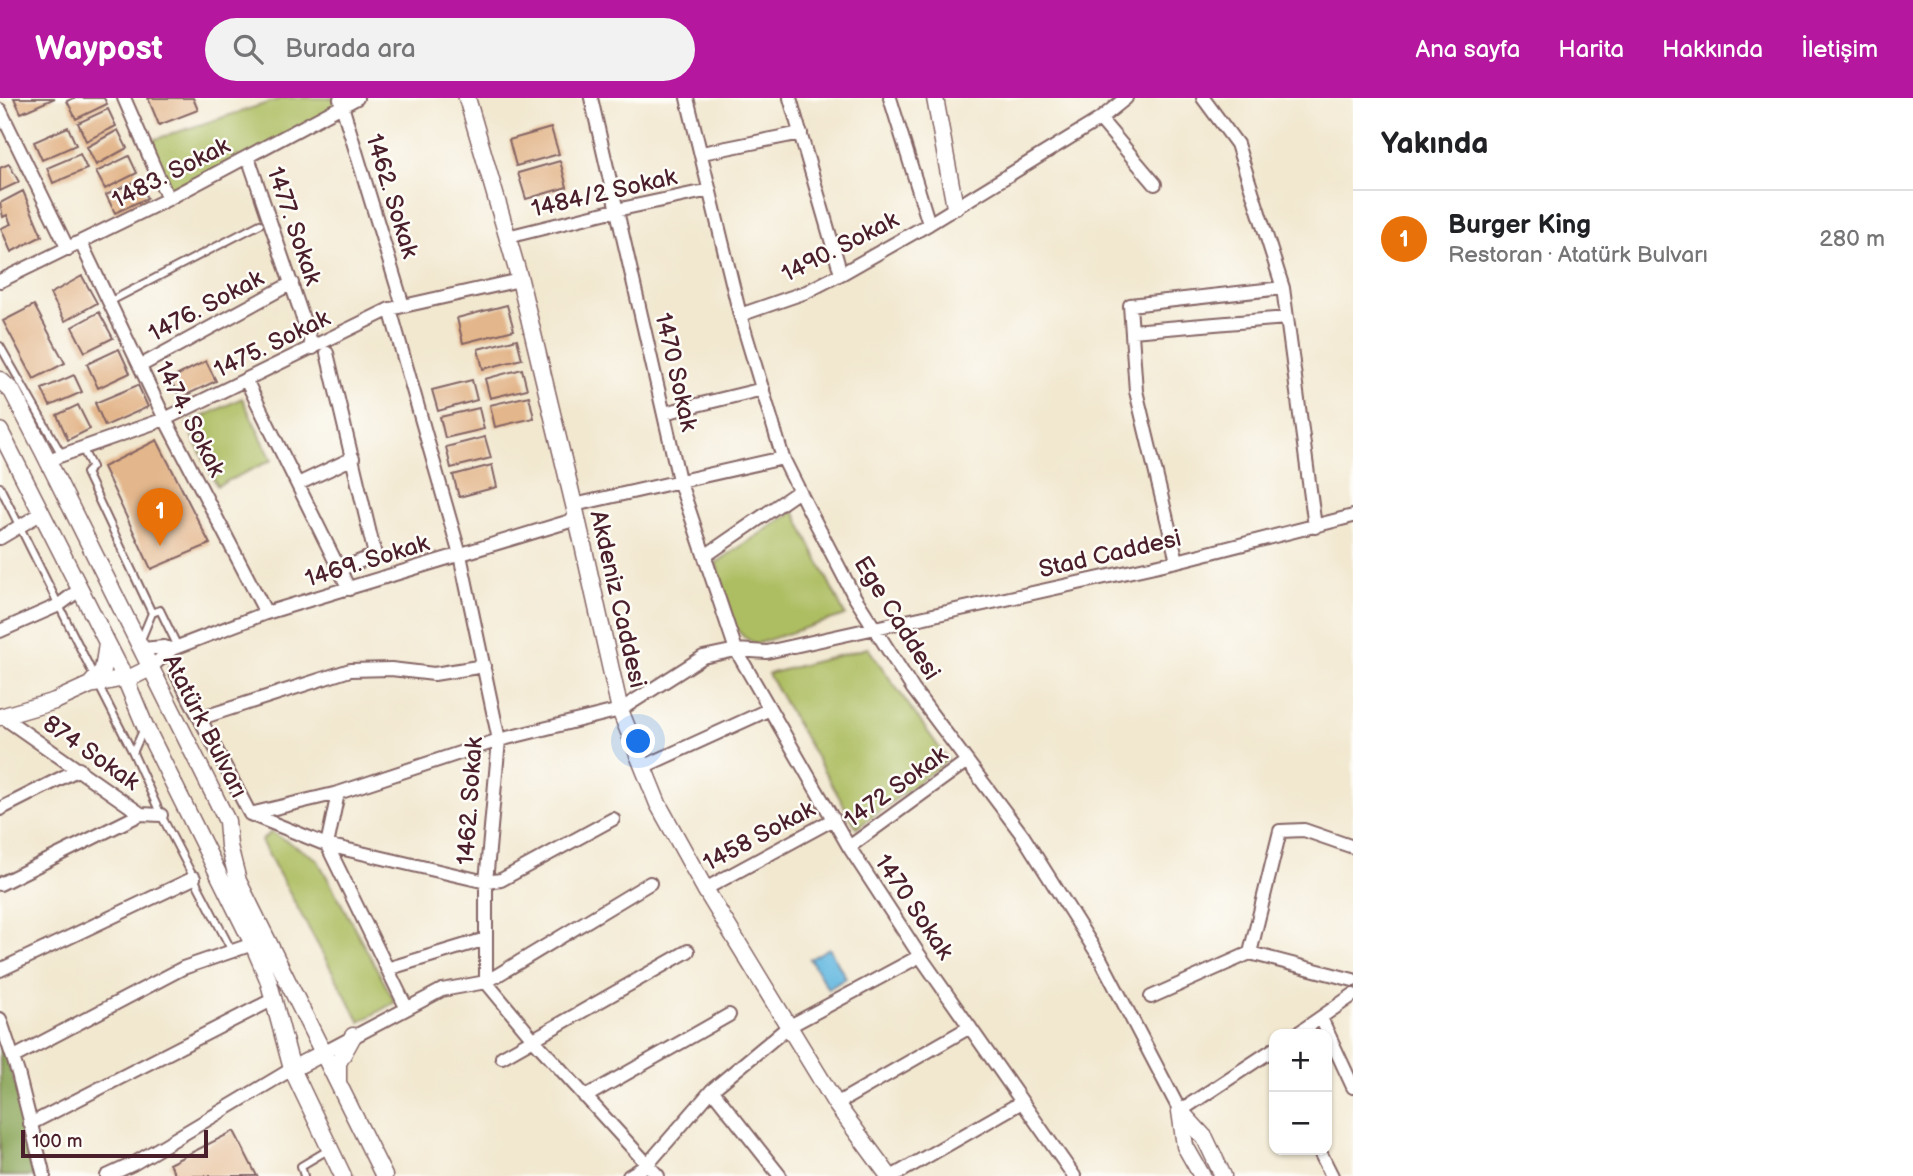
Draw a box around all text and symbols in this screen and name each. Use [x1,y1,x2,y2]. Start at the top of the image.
search box [205,18,695,81]
text: Waypost [35,29,163,69]
icon: search [229,30,267,68]
text: Burada ara [285,34,416,65]
text: Ana sayfa [1416,35,1520,64]
text: Harita [1558,35,1624,64]
text: Hakkında [1662,35,1763,64]
text: İletişim [1801,35,1878,64]
text: Yakında [1381,126,1488,162]
street label: 1462. Sokak [359,130,425,262]
street label: 1483. Sokak [107,131,235,215]
street label: 1484/2 Sokak [528,162,680,224]
street label: 1477. Sokak [260,163,328,289]
street label: 1490. Sokak [777,205,904,289]
text: Burger King [1448,210,1591,241]
text: 1 [1399,225,1409,253]
text: 280 m [1819,225,1885,253]
text: Restoran · Atatürk Bulvarı [1448,241,1708,269]
street label: 1476. Sokak [144,264,269,348]
street label: 1475. Sokak [209,303,335,384]
street label: 1470 Sokak [648,310,704,434]
street label: 1474. Sokak [149,356,232,482]
pin: 1 [137,488,183,546]
street label: Akdeniz Caddesi [583,507,653,691]
street label: Stad Caddesi [1036,524,1184,584]
street label: 1469. Sokak [302,528,433,594]
street label: Ege Caddesi [848,551,946,685]
street label: Atatürk Bulvarı [156,650,254,802]
street label: 874 Sokak [37,709,145,797]
your location [621,724,655,758]
street label: 1462. Sokak [451,736,489,866]
street label: 1472 Sokak [839,740,954,834]
street label: 1458 Sokak [698,794,820,878]
street label: 1470 Sokak [868,849,960,965]
map controls [1269,1029,1332,1155]
button: + [1269,1029,1332,1092]
button: − [1269,1092,1332,1155]
scale bar [21,1127,208,1159]
text: 100 m [32,1130,83,1153]

